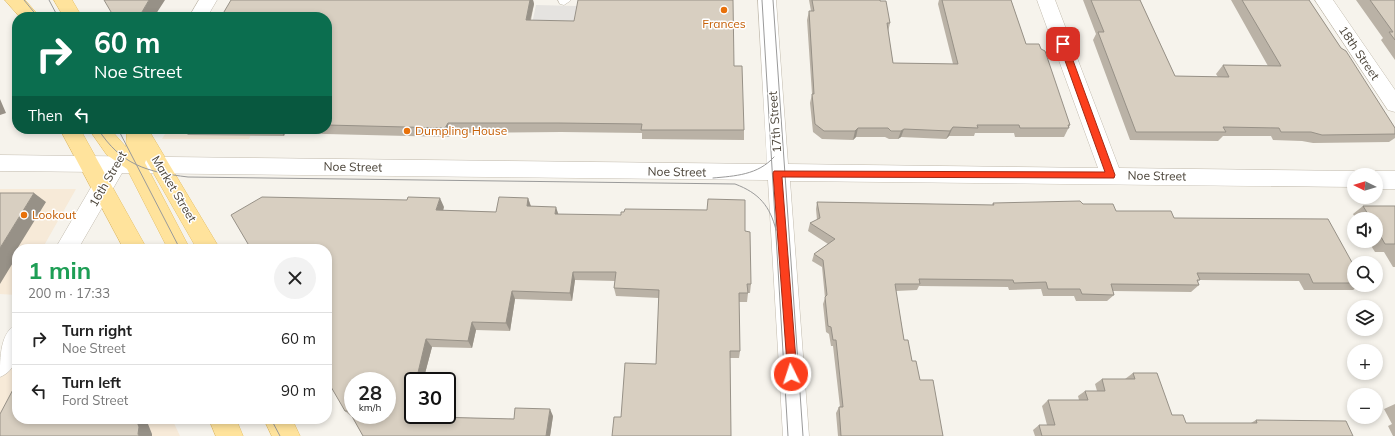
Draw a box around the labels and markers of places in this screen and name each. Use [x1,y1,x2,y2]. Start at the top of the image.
marker: Frances [719,5,729,15]
place label: Frances [702,16,746,31]
pin [1046,27,1080,61]
place label: Dumpling House [415,123,507,138]
marker: Dumpling House [402,126,412,136]
place label: Lookout [32,207,76,222]
marker: Lookout [19,210,29,220]

